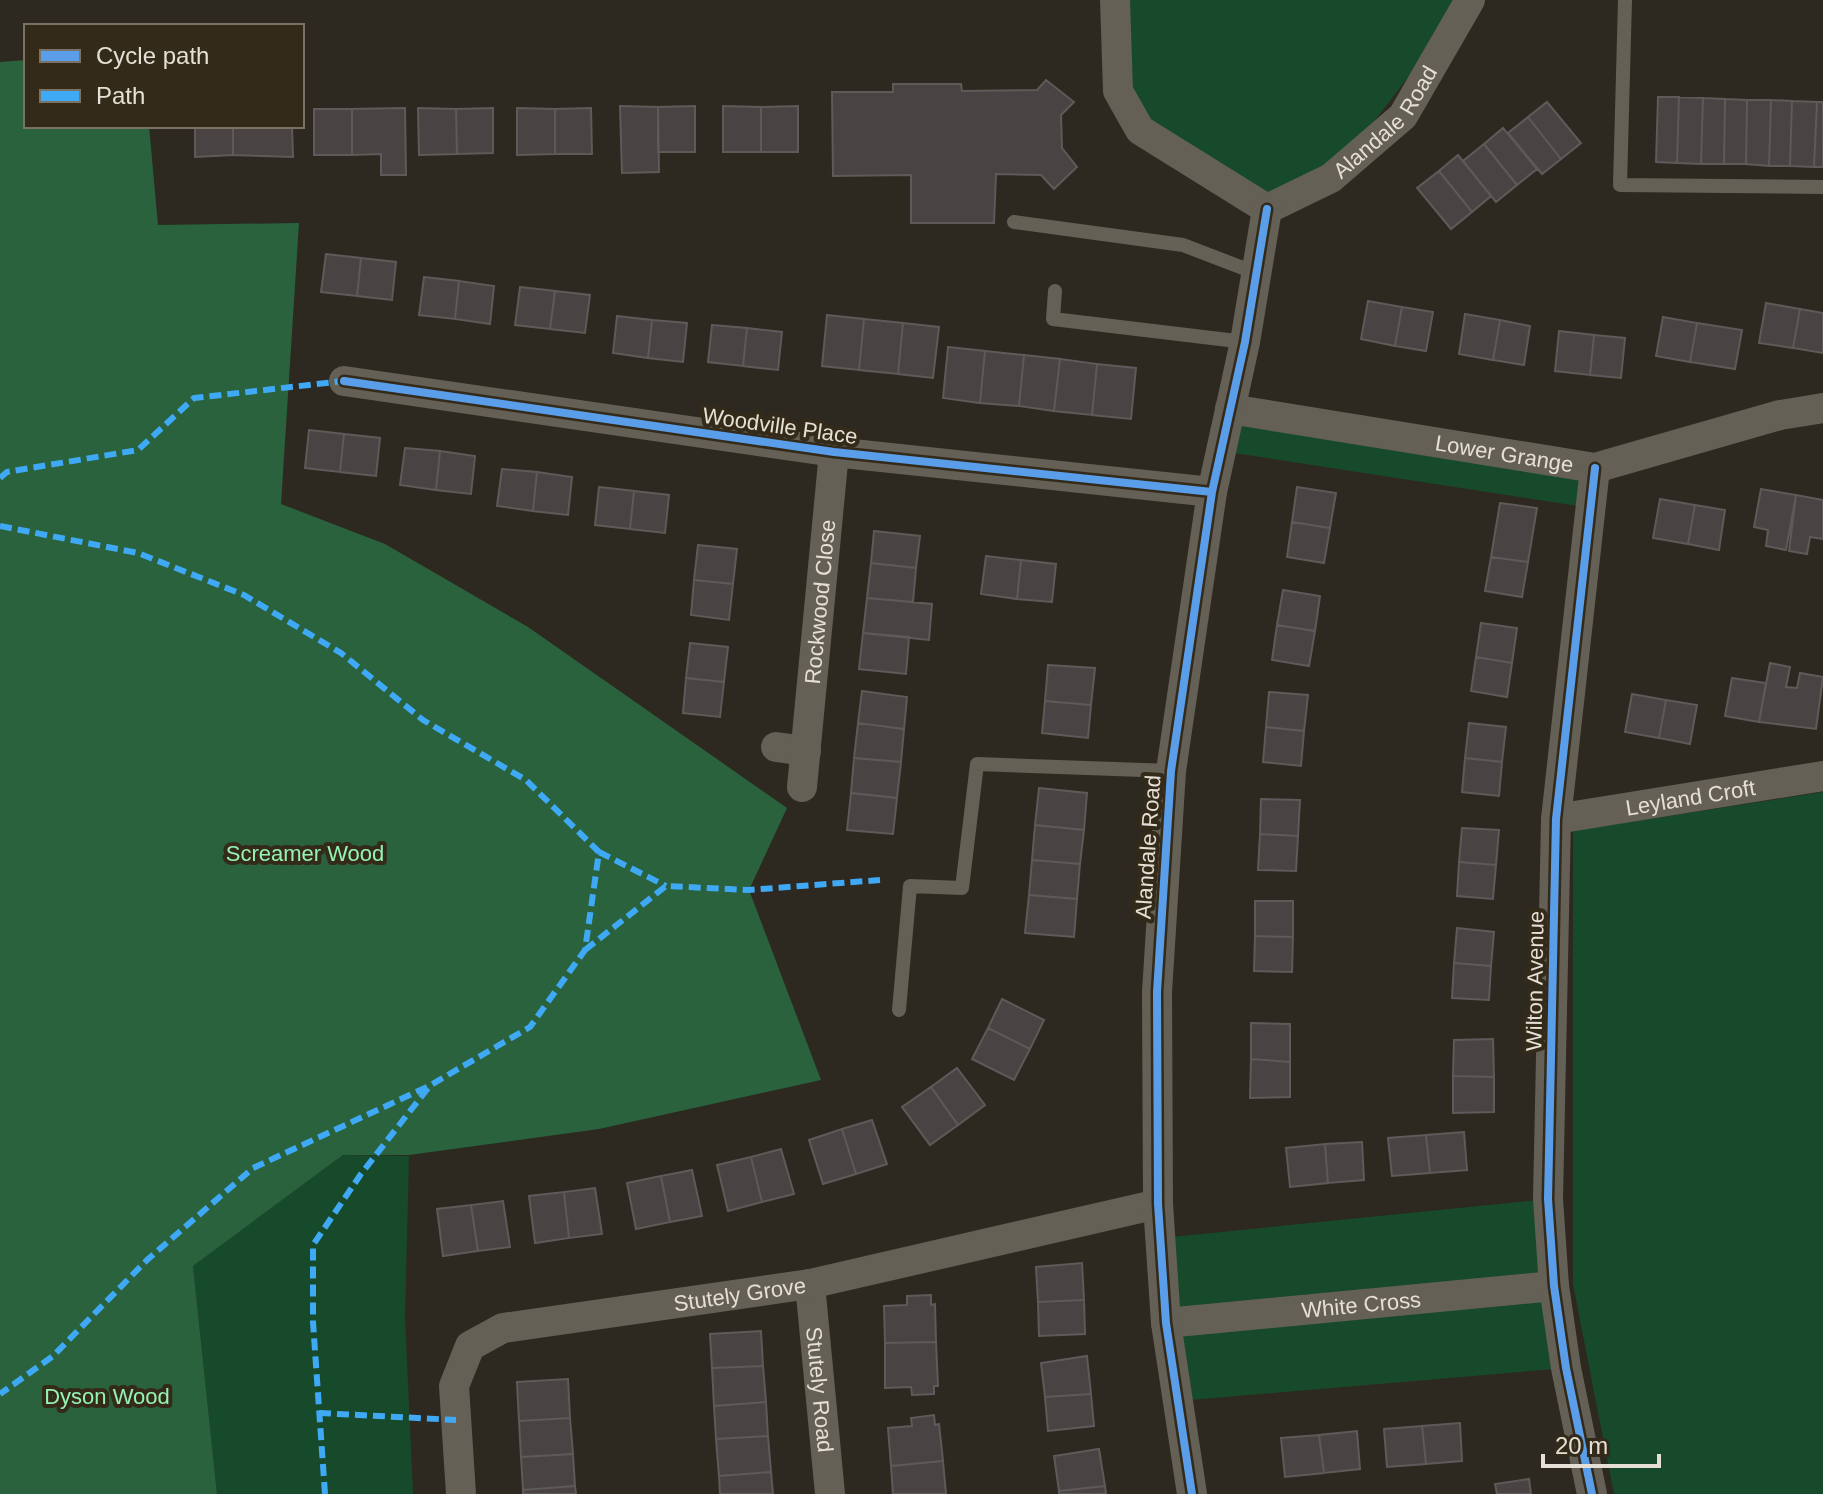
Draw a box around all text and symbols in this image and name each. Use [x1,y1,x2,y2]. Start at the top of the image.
legend [24,24,304,128]
text: Cycle path [96,42,209,69]
street label: Alandale Road [1328,61,1442,183]
text: Path [96,82,145,109]
street label: Woodville Place [701,403,859,449]
street label: Lower Grange [1434,430,1575,477]
street label: Rockwood Close [799,518,840,685]
street label: Alandale Road [1130,774,1166,920]
street label: Leyland Croft [1624,775,1757,820]
park label: Screamer Wood [226,841,384,866]
street label: Wilton Avenue [1521,911,1549,1051]
street label: Stutely Grove [672,1272,807,1316]
street label: White Cross [1300,1286,1422,1323]
street label: Stutely Road [802,1326,838,1453]
park label: Dyson Wood [44,1384,170,1409]
scale bar [1543,1418,1659,1468]
text: 20 m [1555,1432,1608,1459]

